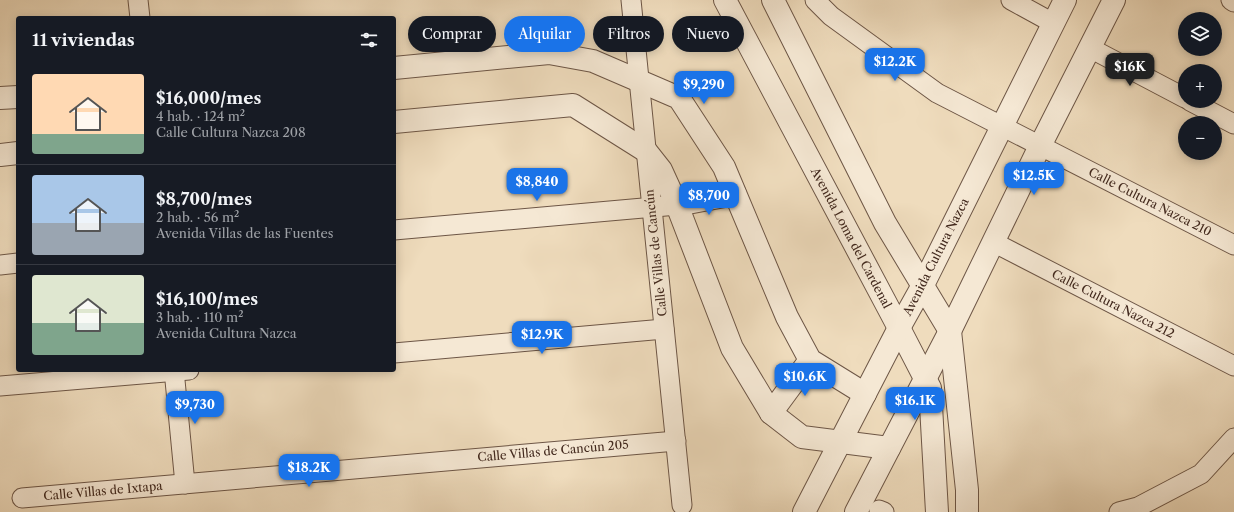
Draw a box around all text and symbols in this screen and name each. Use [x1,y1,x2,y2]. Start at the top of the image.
map controls [1178,12,1222,160]
button: layers [1178,12,1222,56]
chip: Comprar [408,16,496,52]
chip: Alquilar [504,16,585,52]
chip: Filtros [593,16,664,52]
chip: Nuevo [672,16,744,52]
icon: filters [358,29,380,51]
text: 11 viviendas [32,30,135,50]
pin: $12.2K [862,48,928,82]
text: $12.2K [874,53,916,69]
pin: $16K [1106,53,1154,87]
text: $16K [1114,58,1146,74]
button: + [1178,64,1222,108]
pin: $9,290 [671,71,737,105]
text: $9,290 [683,76,725,92]
text: $16,000/mes [156,88,261,108]
icon: home [64,90,112,138]
text: 4 hab. · 124 m² [156,108,245,124]
button: − [1178,116,1222,160]
text: Calle Cultura Nazca 208 [156,124,306,140]
pin: $12.5K [1001,162,1067,196]
street label: Avenida Loma del Cardenal [807,164,895,311]
street label: Calle Cultura Nazca 210 [1086,164,1214,239]
text: $12.5K [1013,167,1055,183]
pin: $8,840 [504,168,570,202]
text: $8,840 [516,173,558,189]
pin: $8,700 [676,182,742,216]
text: $8,700 [688,187,730,203]
street label: Calle Villas de Cancún [641,188,670,317]
text: $8,700/mes [156,189,252,209]
icon: home [64,191,112,239]
street label: Avenida Cultura Nazca [899,195,972,319]
text: 2 hab. · 56 m² [156,209,239,225]
text: Avenida Villas de las Fuentes [156,225,333,241]
street label: Calle Cultura Nazca 212 [1049,266,1177,341]
text: $16,100/mes [156,289,258,309]
icon: home [64,291,112,339]
text: 3 hab. · 110 m² [156,309,244,325]
pin: $12.9K [509,321,575,355]
text: Avenida Cultura Nazca [156,325,297,341]
text: $12.9K [521,326,563,342]
pin: $10.6K [772,363,838,397]
text: $10.6K [784,368,826,384]
pin: $16.1K [882,387,948,421]
pin: $9,730 [162,391,228,425]
text: $16.1K [895,392,935,408]
text: $9,730 [175,396,215,412]
street label: Calle Villas de Cancún 205 [477,436,629,465]
pin: $18.2K [276,454,342,488]
text: $18.2K [288,459,330,475]
street label: Calle Villas de Ixtapa [43,478,164,503]

